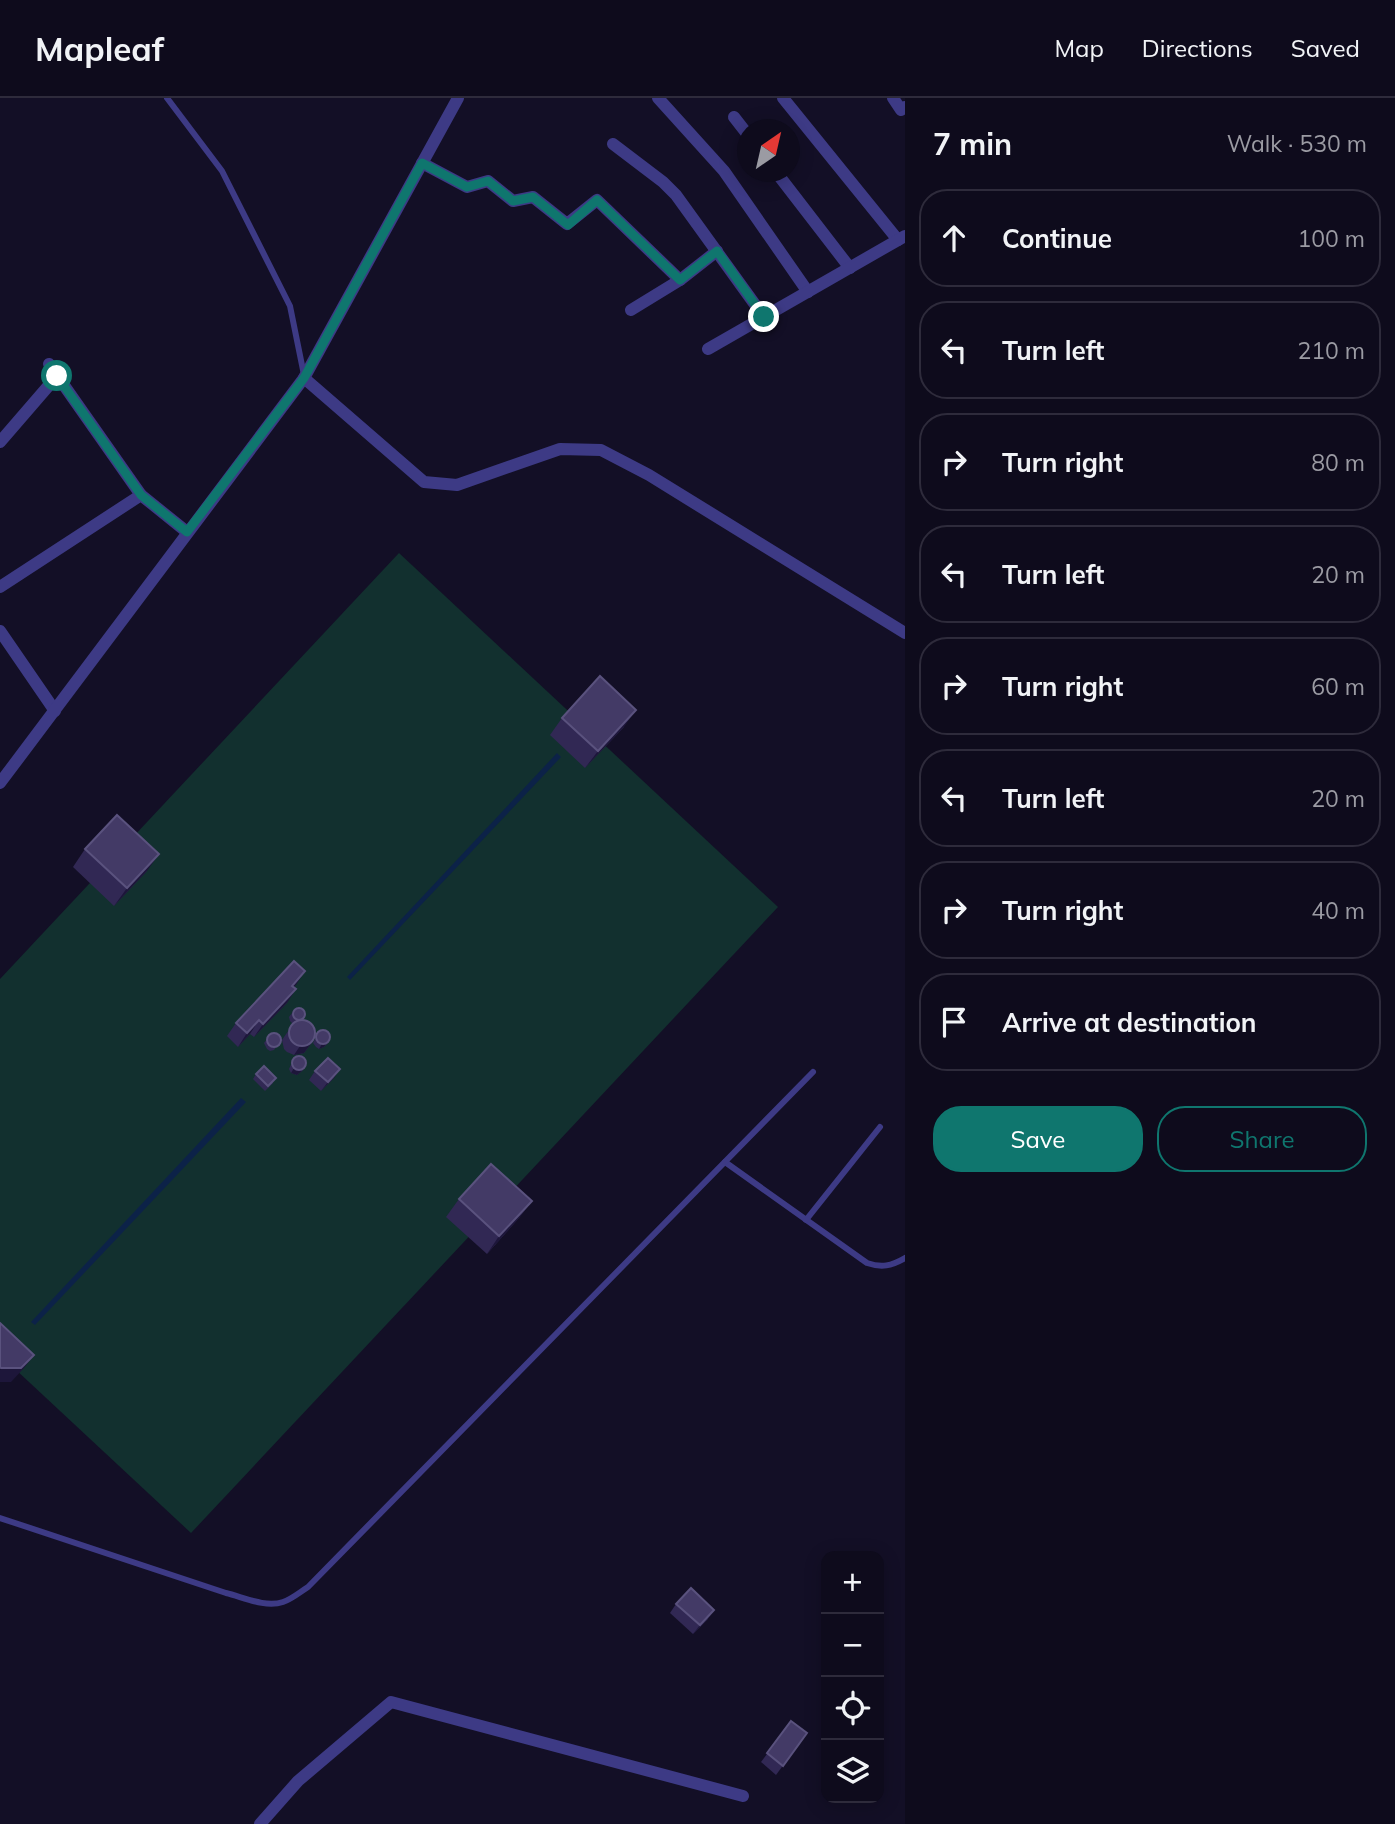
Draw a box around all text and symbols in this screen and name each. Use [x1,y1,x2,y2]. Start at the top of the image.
text: Mapleaf [35,28,164,69]
text: Map [1054,33,1104,63]
text: Directions [1142,33,1253,63]
text: Saved [1291,33,1360,63]
north arrow [737,119,800,182]
text: 7 min [933,125,1012,163]
text: Walk · 530 m [1227,129,1367,158]
icon: ahead [935,219,973,257]
text: Continue [1002,222,1112,255]
text: 100 m [1297,224,1365,253]
route end [748,301,779,332]
icon: left [935,331,973,369]
text: Turn left [1002,334,1104,367]
text: 210 m [1297,336,1365,365]
route start [41,360,72,391]
icon: right [935,443,973,481]
text: Turn right [1002,446,1123,479]
text: 80 m [1311,448,1365,477]
icon: left [935,555,973,593]
text: Turn left [1002,558,1104,591]
text: 20 m [1311,560,1365,589]
icon: right [935,667,973,705]
text: Turn right [1002,670,1123,703]
text: 60 m [1311,672,1365,701]
icon: left [935,779,973,817]
text: Turn left [1002,782,1104,815]
text: 20 m [1311,784,1365,813]
icon: right [935,891,973,929]
text: Turn right [1002,894,1123,927]
text: 40 m [1311,896,1365,925]
icon: arrive [935,1003,973,1041]
text: Arrive at destination [1002,1006,1257,1039]
button: Save [933,1106,1143,1172]
button: Share [1157,1106,1367,1172]
map controls [821,1551,884,1803]
button: + [821,1551,884,1614]
button: − [821,1614,884,1677]
button: locate [821,1677,884,1740]
button: layers [821,1740,884,1803]

